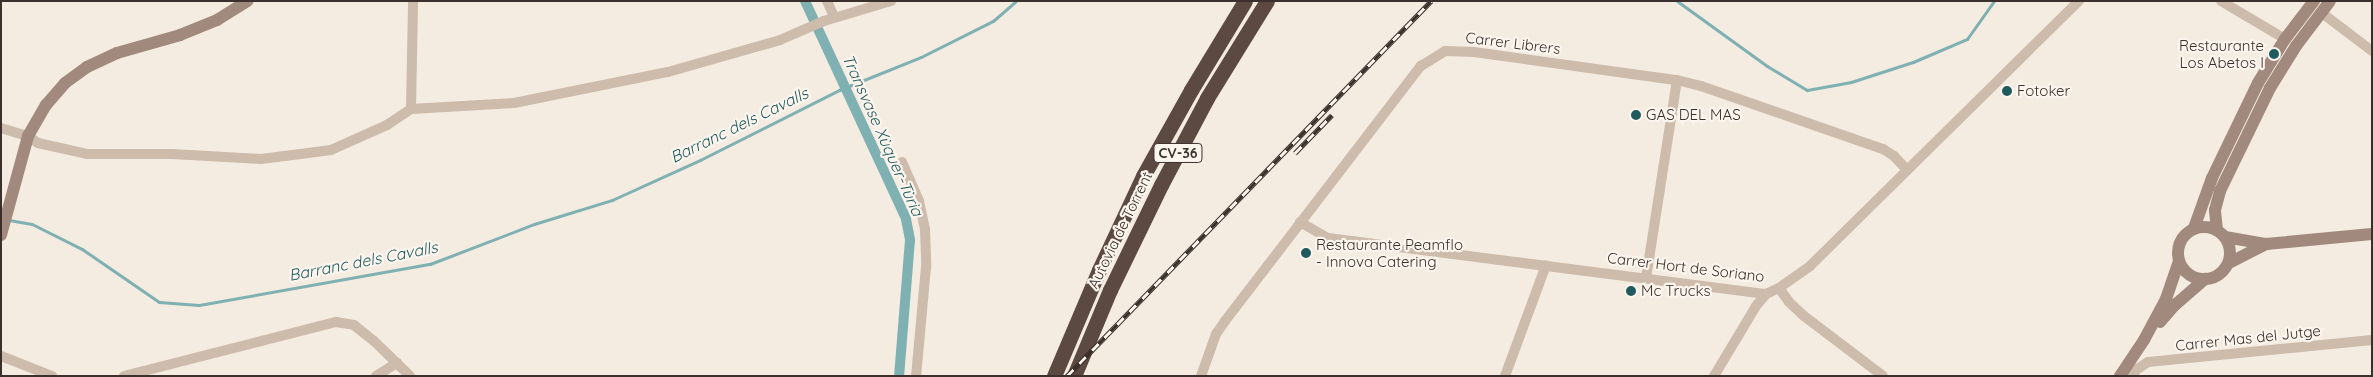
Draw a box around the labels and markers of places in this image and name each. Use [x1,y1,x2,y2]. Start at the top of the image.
place label: Restaurante Los Abetos I [2179,36,2264,71]
marker: Restaurante Los Abetos I [2268,48,2280,60]
place label: Fotoker [2017,82,2070,100]
marker: Fotoker [2001,85,2013,97]
place label: GAS DEL MAS [1646,106,1741,124]
marker: GAS DEL MAS [1630,109,1642,121]
place label: Restaurante Peamflo - Innova Catering [1316,235,1463,270]
marker: Restaurante Peamflo - Innova Catering [1300,247,1312,259]
place label: Mc Trucks [1641,282,1710,300]
marker: Mc Trucks [1625,285,1637,297]

